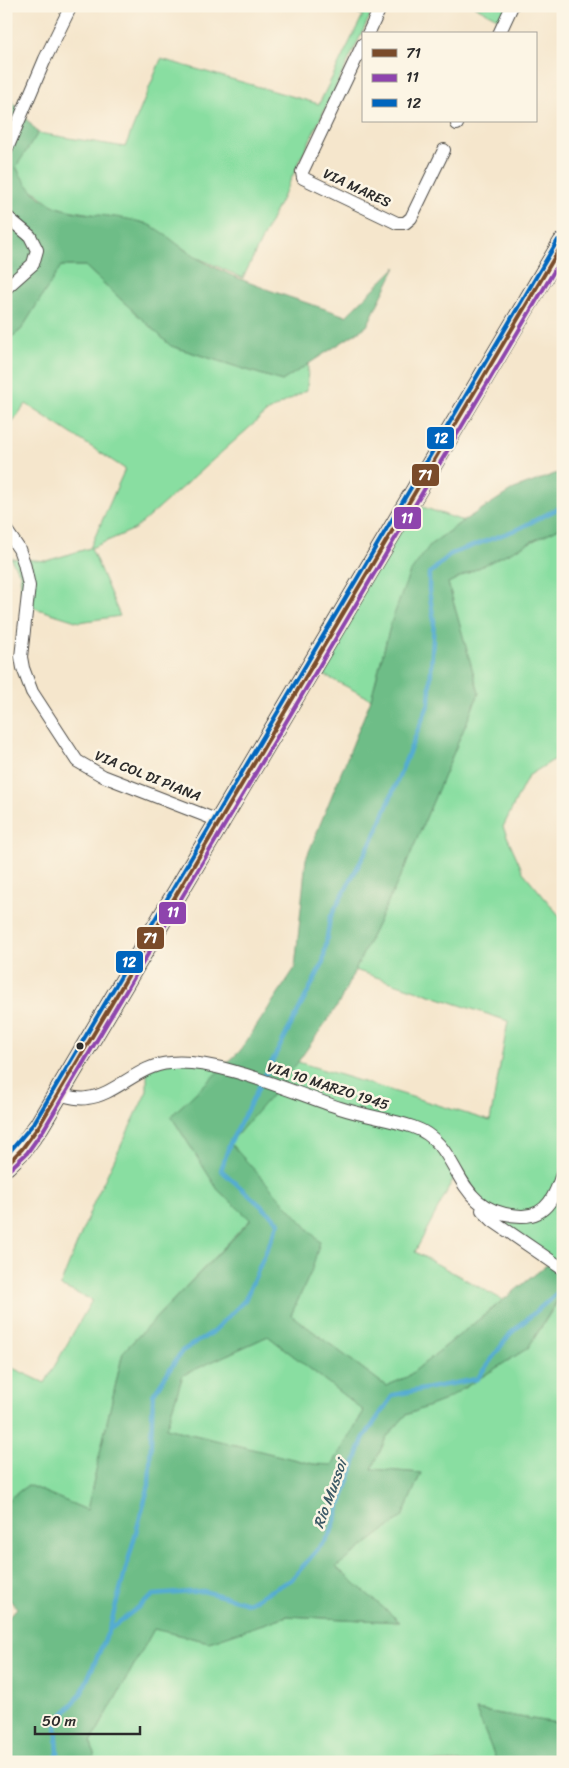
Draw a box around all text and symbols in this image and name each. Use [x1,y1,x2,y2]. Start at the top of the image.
legend [362,32,536,122]
text: 71 [406,40,421,66]
text: 11 [406,64,419,90]
text: 12 [406,90,421,116]
street label: VIA MARES [319,161,395,215]
line badge: 12 [426,426,455,450]
text: 12 [434,426,449,451]
line badge: 71 [411,463,440,487]
text: 71 [418,463,432,488]
line badge: 11 [393,506,422,530]
text: 11 [401,506,413,531]
street label: VIA COL DI PIANA [91,743,205,809]
text: 11 [167,900,179,925]
line badge: 11 [158,901,187,925]
line badge: 71 [136,926,165,950]
text: 71 [143,926,157,951]
line badge: 12 [115,950,144,974]
text: 12 [122,950,137,975]
unlabelled marker [75,1041,85,1051]
street label: VIA 10 MARZO 1945 [264,1055,393,1118]
water label: Rio Mussoi [306,1453,355,1532]
scale bar [35,1703,140,1735]
text: 50 m [42,1708,77,1734]

